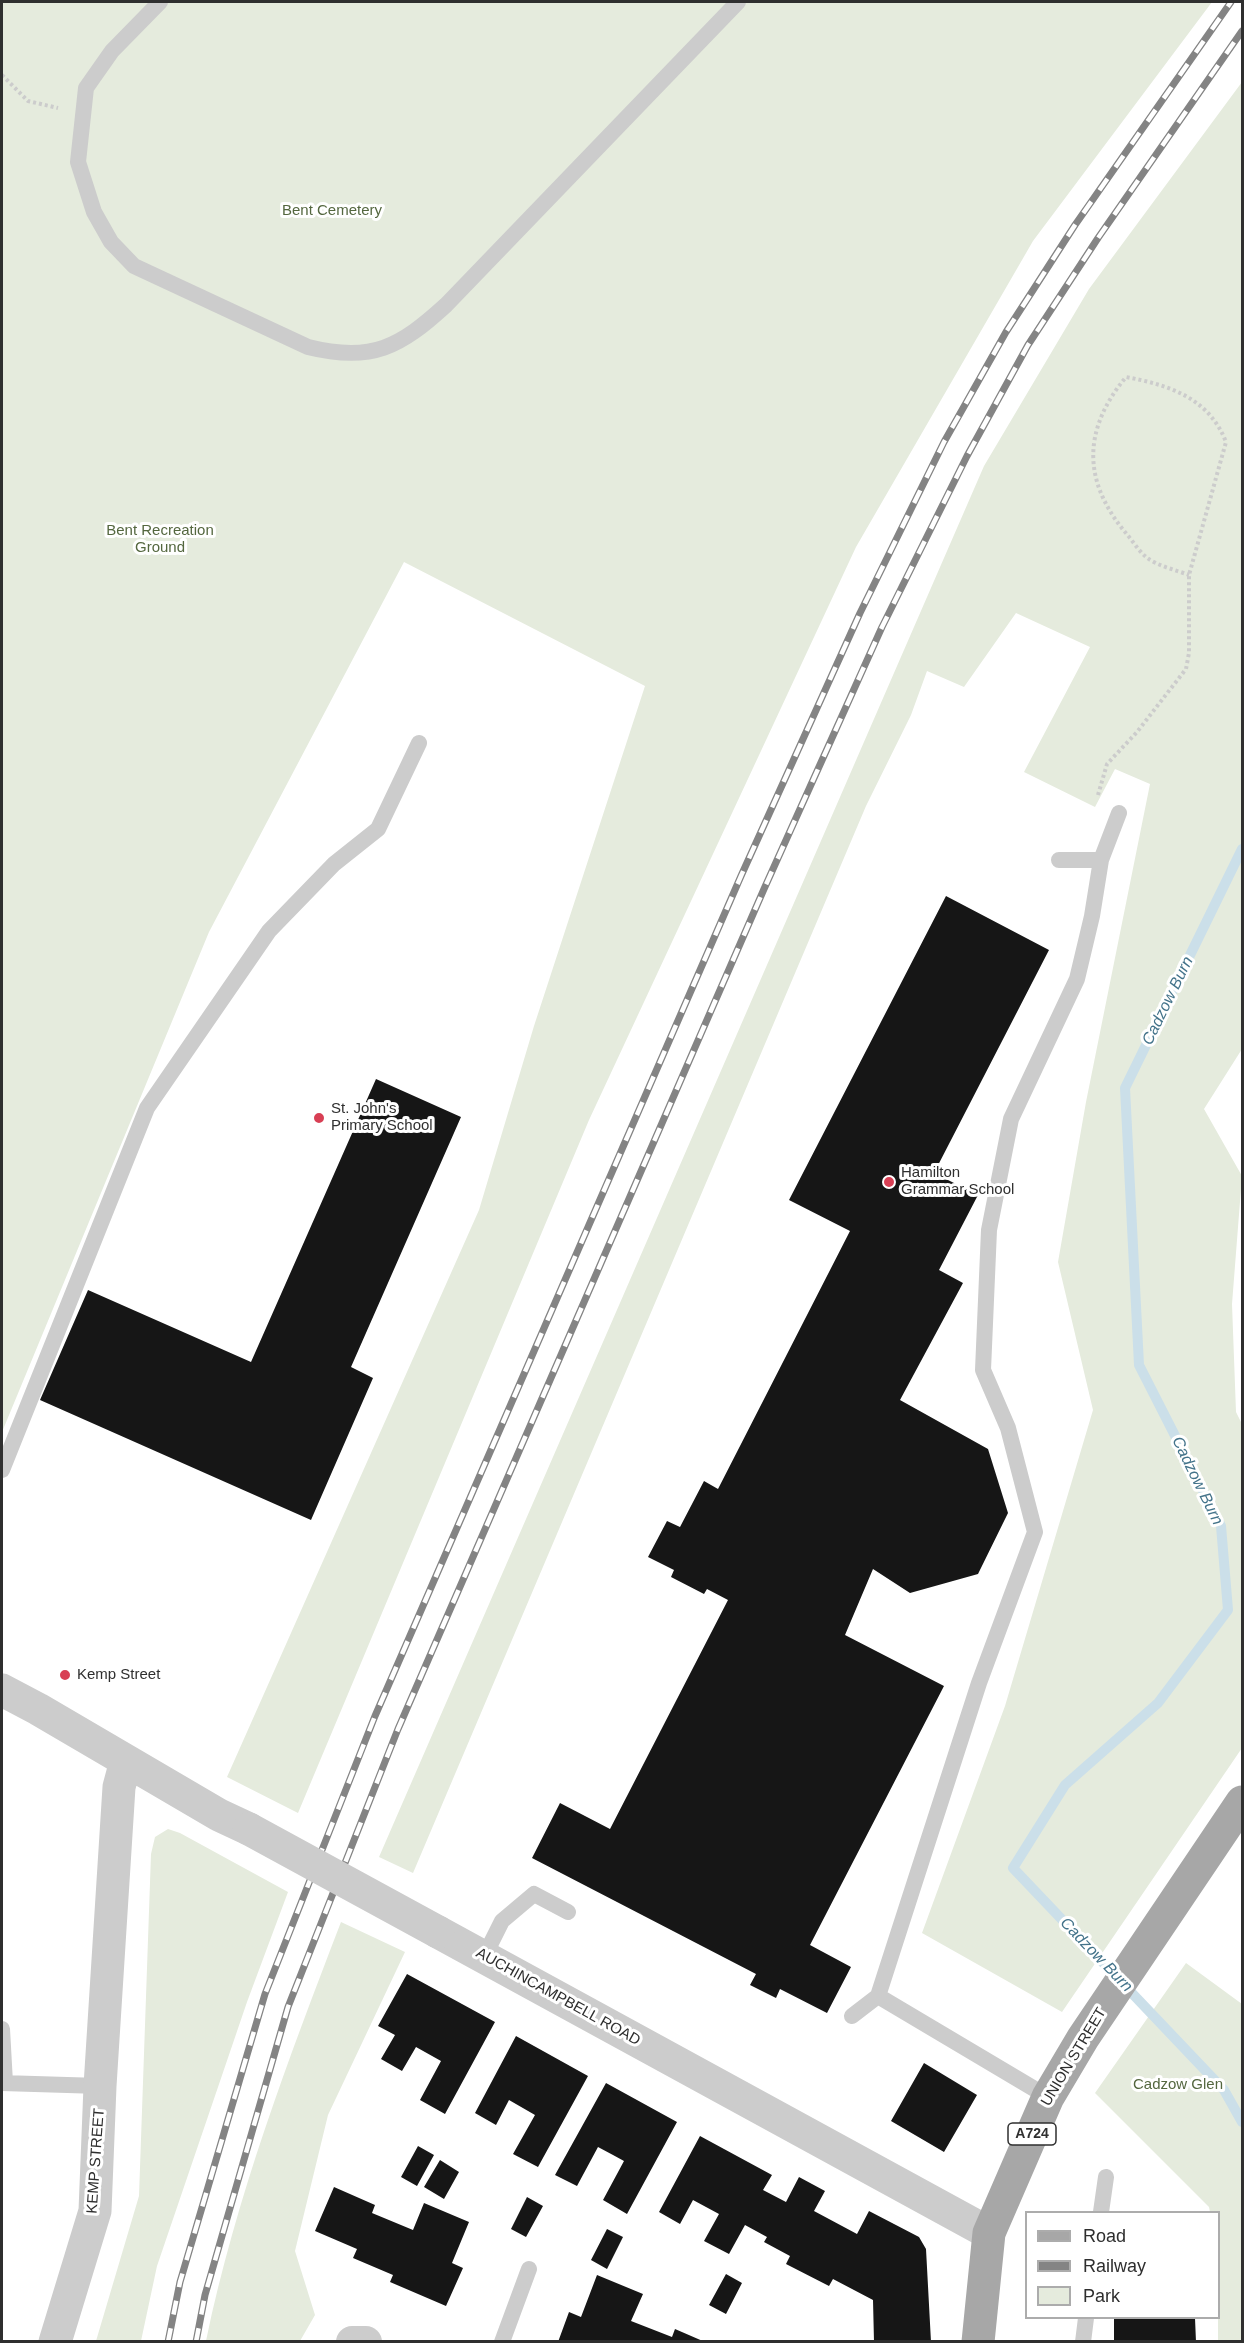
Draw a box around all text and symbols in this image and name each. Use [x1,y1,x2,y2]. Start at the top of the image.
park label: Bent Cemetery [282,202,382,220]
park label: Bent Recreation Ground [106,522,214,557]
water label: Cadzow Burn [1138,954,1198,1048]
place label: St. John's Primary School [331,1100,433,1135]
marker: St. John's Primary School [312,1111,326,1125]
place label: Hamilton Grammar School [901,1164,1014,1199]
marker: Hamilton Grammar School [882,1175,896,1189]
water label: Cadzow Burn [1167,1434,1227,1528]
place label: Kemp Street [77,1666,160,1684]
marker: Kemp Street [58,1668,72,1682]
water label: Cadzow Burn [1056,1914,1136,1996]
street label: AUCHINCAMPBELL ROAD [473,1944,643,2050]
street label: UNION STREET [1038,2005,1110,2109]
park label: Cadzow Glen [1133,2076,1223,2094]
street label: KEMP STREET [83,2108,109,2214]
road number: A724 [1008,2123,1056,2145]
legend [1025,2211,1220,2319]
text: Road [1083,2226,1126,2246]
text: Railway [1083,2256,1146,2276]
text: Park [1083,2286,1120,2306]

